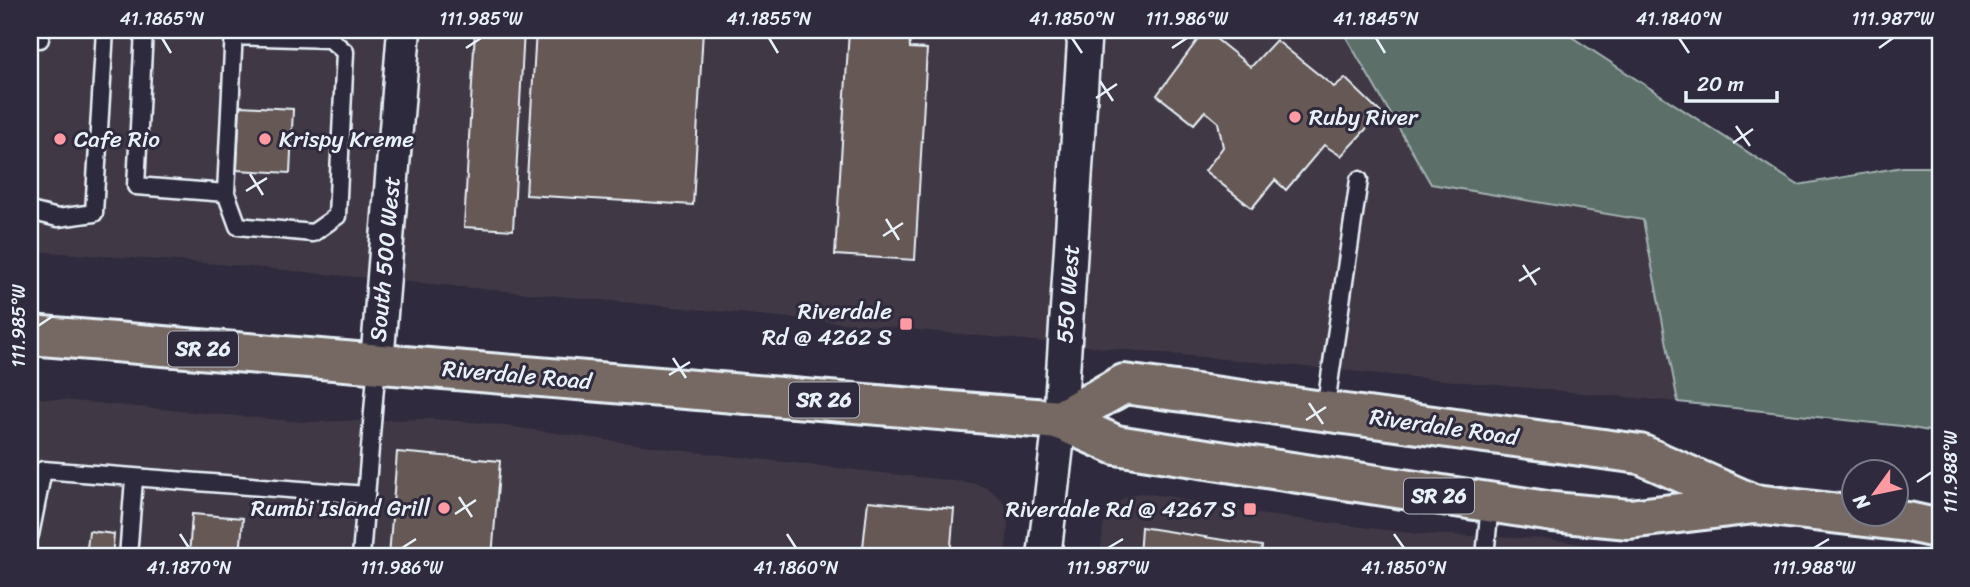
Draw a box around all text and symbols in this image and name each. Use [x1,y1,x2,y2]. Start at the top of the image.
text: 41.1865°N [120,3,205,35]
text: 111.985°W [439,3,524,35]
text: 41.1855°N [726,3,812,35]
text: 41.1850°N [1029,3,1115,35]
text: 111.986°W [1146,3,1229,35]
text: 41.1845°N [1333,3,1419,35]
text: 41.1840°N [1636,3,1722,35]
text: 111.987°W [1852,3,1935,35]
scale bar [1686,60,1778,104]
text: 20 m [1697,65,1744,103]
place label: Ruby River [1309,97,1419,138]
marker: Ruby River [1287,109,1303,125]
place label: Cafe Rio [74,119,160,160]
place label: Krispy Kreme [279,119,414,160]
marker: Cafe Rio [52,131,68,147]
marker: Krispy Kreme [257,131,273,147]
street label: South 500 West [357,175,413,343]
street label: 550 West [1044,243,1092,345]
text: 111.985°W [3,283,35,368]
place label: Riverdale Rd @ 4262 S [762,291,892,358]
marker: Riverdale Rd @ 4262 S [898,316,914,332]
road number: SR 26 [168,332,238,366]
street label: Riverdale Road [441,348,595,402]
road number: SR 26 [789,382,859,418]
street label: Riverdale Road [1367,396,1523,458]
text: 111.988°W [1935,429,1967,513]
north arrow [1840,458,1910,528]
road number: SR 26 [1404,478,1474,514]
text: N [1843,487,1879,517]
place label: Rumbi Island Grill [251,488,430,529]
place label: Riverdale Rd @ 4267 S [1006,489,1236,530]
marker: Rumbi Island Grill [436,500,452,516]
marker: Riverdale Rd @ 4267 S [1242,501,1258,517]
text: 41.1870°N [147,552,232,584]
text: 111.986°W [361,552,444,584]
text: 41.1860°N [754,552,839,584]
text: 111.987°W [1067,552,1150,584]
text: 41.1850°N [1361,552,1447,584]
text: 111.988°W [1773,552,1857,584]

